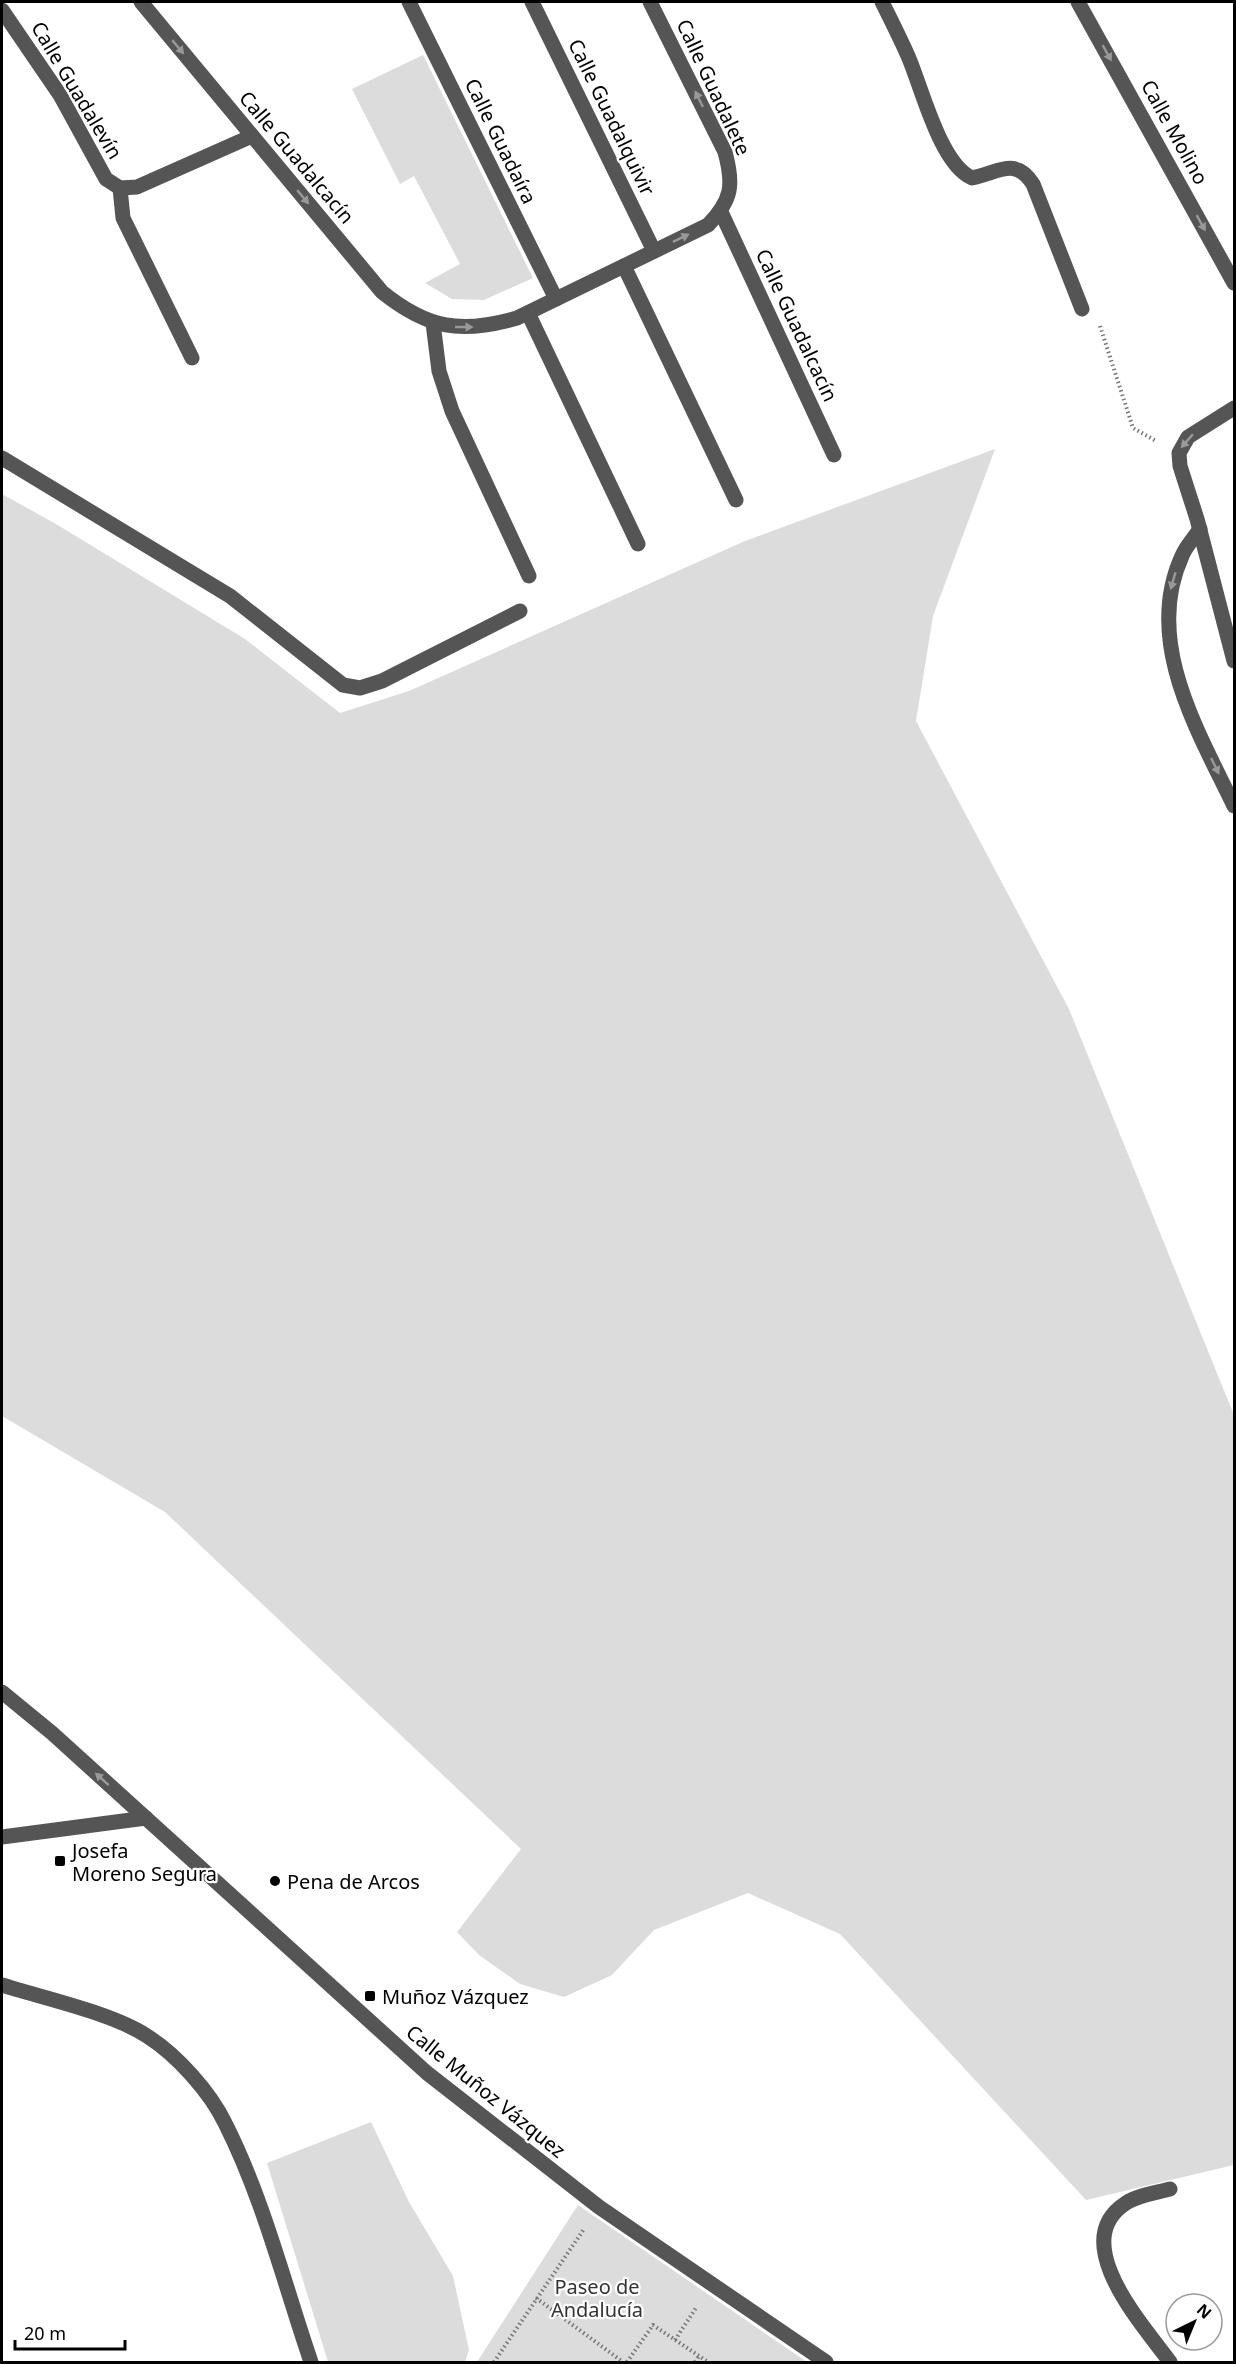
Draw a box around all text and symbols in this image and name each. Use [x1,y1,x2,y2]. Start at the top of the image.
street label: Calle Guadalete [671,15,757,159]
street label: Calle Guadalevín [25,16,129,164]
street label: Calle Guadalquivir [562,34,662,200]
one-way arrow [171,39,184,54]
one-way arrow [1102,44,1112,61]
street label: Calle Guadaíra [459,74,543,208]
street label: Calle Molino [1135,75,1215,189]
street label: Calle Guadalcacín [233,85,361,229]
one-way arrow [695,91,704,108]
one-way arrow [296,189,309,205]
one-way arrow [1196,215,1206,232]
one-way arrow [673,234,690,243]
street label: Calle Guadalcacín [750,244,844,406]
one-way arrow [455,322,474,332]
one-way arrow [1181,433,1194,448]
one-way arrow [1168,572,1177,590]
one-way arrow [1211,758,1220,775]
one-way arrow [95,1772,110,1786]
place label: Josefa Moreno Segura [70,1837,217,1887]
marker: Josefa Moreno Segura [53,1854,67,1868]
place label: Pena de Arcos [287,1868,420,1895]
marker: Pena de Arcos [268,1874,282,1888]
place label: Muñoz Vázquez [382,1983,529,2010]
marker: Muñoz Vázquez [363,1989,377,2003]
street label: Calle Muñoz Vázquez [401,2018,571,2164]
park label: Paseo de Andalucía [551,2273,643,2323]
north arrow [1164,2292,1224,2352]
text: N [1192,2299,1216,2324]
scale bar [15,2313,124,2351]
text: 20 m [24,2321,66,2345]

